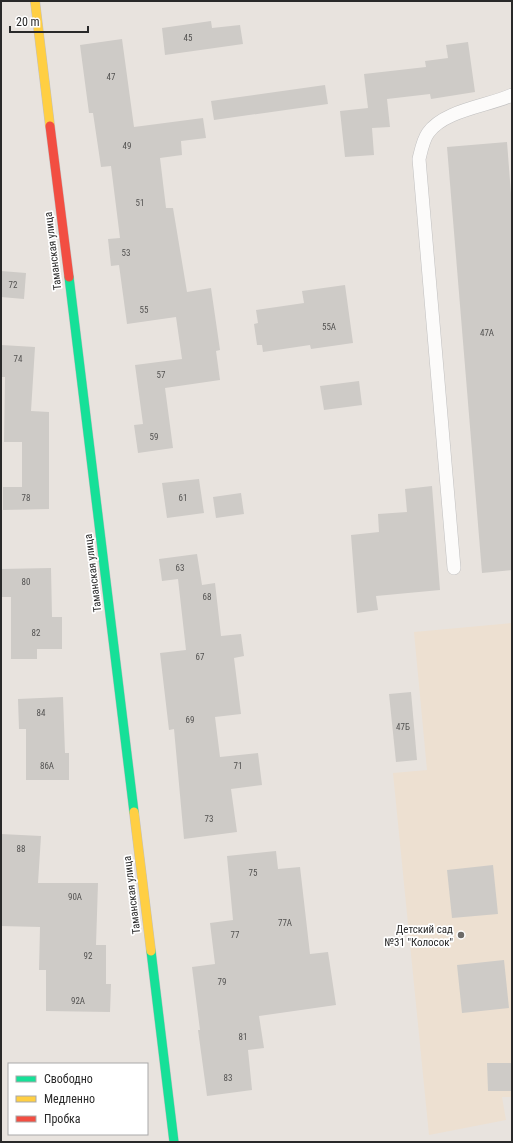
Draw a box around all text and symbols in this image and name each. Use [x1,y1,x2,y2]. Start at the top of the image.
scale bar [10,8,88,34]
text: 20 m [16,15,40,29]
house number: 45 [184,33,193,43]
house number: 47 [107,72,116,82]
house number: 49 [123,141,131,151]
house number: 51 [136,198,144,208]
street label: Таманская улица [42,211,64,291]
house number: 53 [122,248,130,258]
house number: 72 [9,280,18,290]
house number: 55 [140,305,149,315]
house number: 55А [322,322,336,332]
house number: 47А [480,328,494,338]
house number: 74 [14,354,23,364]
house number: 57 [157,370,166,380]
house number: 59 [150,432,158,442]
house number: 78 [22,493,30,503]
house number: 61 [179,493,187,503]
street label: Таманская улица [82,533,104,613]
house number: 63 [176,563,184,573]
house number: 80 [22,577,30,587]
house number: 68 [203,592,211,602]
house number: 82 [32,628,41,638]
house number: 67 [196,652,205,662]
house number: 84 [37,708,46,718]
house number: 69 [186,715,194,725]
house number: 47Б [396,722,410,732]
house number: 86А [40,761,54,771]
house number: 71 [234,761,242,771]
house number: 73 [205,814,213,824]
house number: 88 [17,844,25,854]
street label: Таманская улица [121,855,143,935]
house number: 75 [249,868,258,878]
house number: 90А [68,892,82,902]
house number: 77А [278,918,292,928]
place label: Детский сад №31 "Колосок" [384,923,453,949]
house number: 77 [231,930,240,940]
marker: Детский сад №31 "Колосок" [456,930,466,940]
house number: 92 [84,951,93,961]
house number: 79 [218,977,226,987]
house number: 92А [71,996,85,1006]
house number: 81 [239,1032,247,1042]
legend [8,1063,148,1135]
text: Свободно [44,1072,93,1086]
house number: 83 [224,1073,232,1083]
text: Медленно [44,1092,95,1106]
text: Пробка [44,1112,81,1126]

